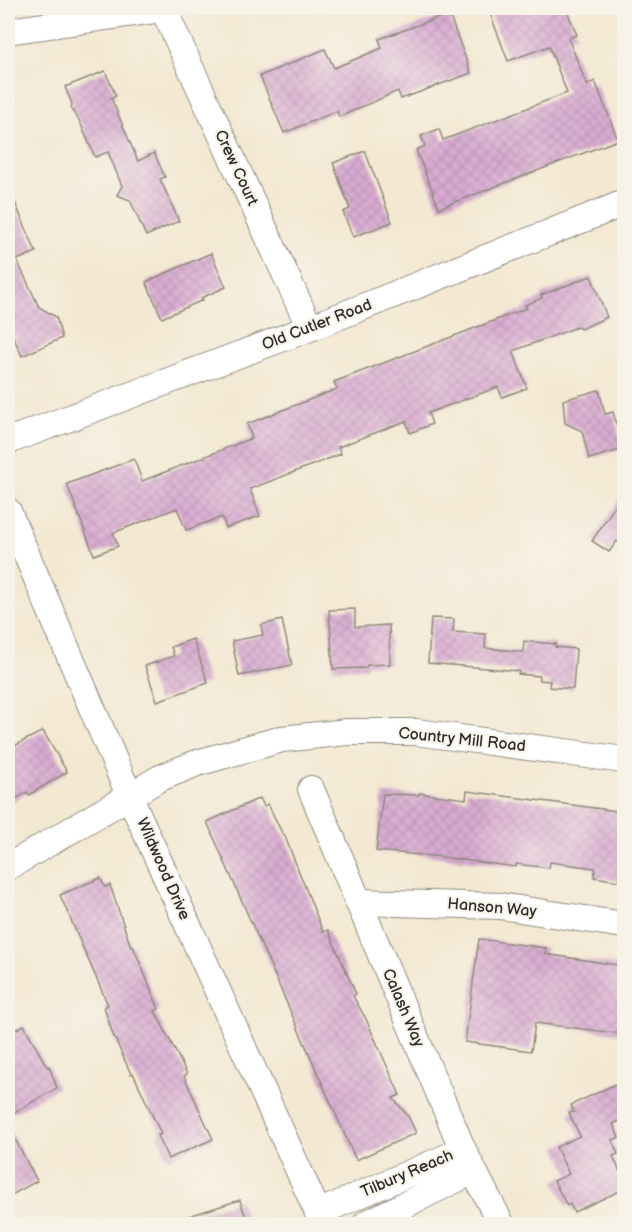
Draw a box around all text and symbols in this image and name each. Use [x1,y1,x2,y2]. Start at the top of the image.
street label: Crew Court [210,127,262,209]
street label: Old Cutler Road [259,295,375,355]
street label: Country Mill Road [397,724,527,756]
street label: Wildwood Drive [132,815,194,923]
street label: Hanson Way [447,895,538,921]
street label: Calash Way [378,966,428,1051]
street label: Tilbury Reach [358,1146,456,1202]

